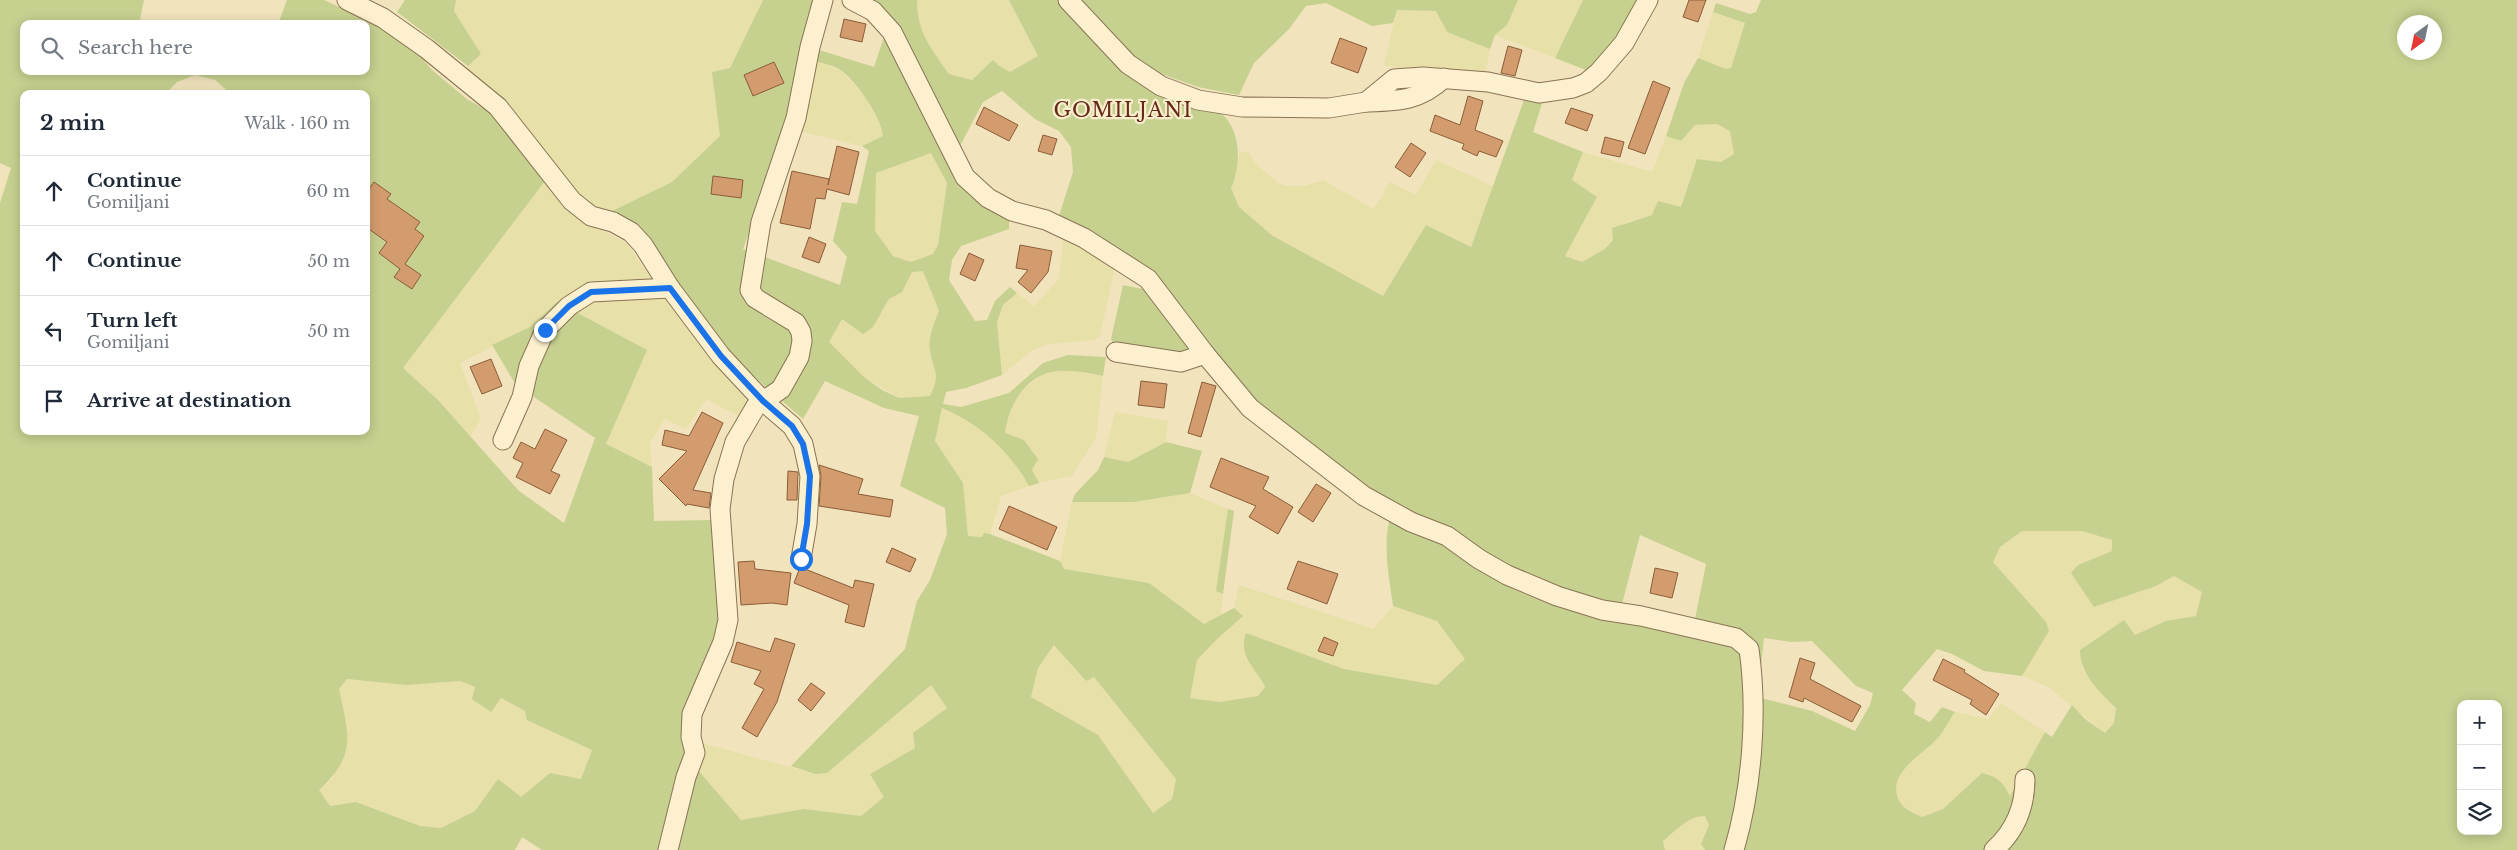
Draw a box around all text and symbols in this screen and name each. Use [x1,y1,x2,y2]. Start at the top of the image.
north arrow [2397,15,2442,60]
search box [20,20,370,75]
icon: search [38,34,66,62]
text: Search here [78,36,193,59]
district label: GOMILJANI [1054,98,1192,122]
text: 2 min [40,110,105,136]
text: Walk · 160 m [245,113,350,133]
text: Continue [87,169,182,192]
icon: ahead [40,177,68,205]
text: 60 m [307,181,350,201]
text: Gomiljani [87,192,169,212]
icon: ahead [40,247,68,275]
text: Continue [87,249,182,272]
text: 50 m [308,251,350,271]
text: Turn left [87,309,178,332]
icon: left [40,317,68,345]
route end [534,319,557,342]
text: 50 m [308,321,350,341]
text: Gomiljani [87,332,169,352]
icon: arrive [40,387,68,415]
text: Arrive at destination [87,389,291,412]
route start [790,548,813,571]
map controls [2457,700,2502,835]
button: + [2457,700,2502,745]
button: − [2457,745,2502,790]
button: layers [2457,790,2502,835]

